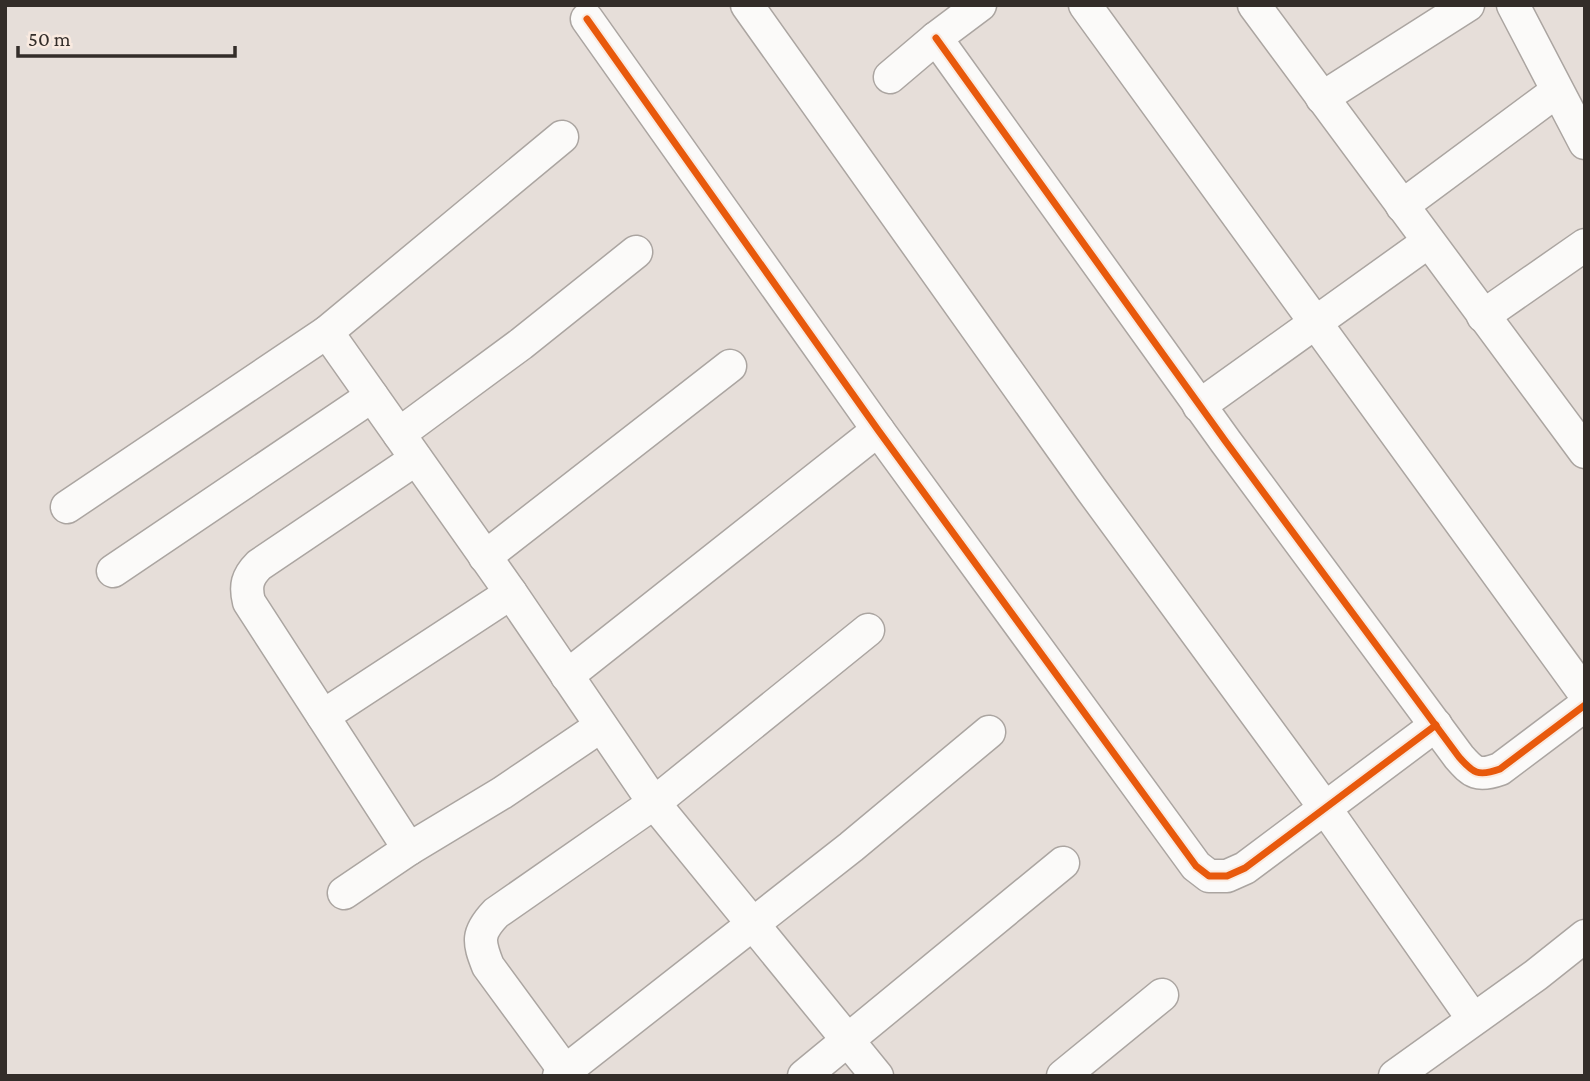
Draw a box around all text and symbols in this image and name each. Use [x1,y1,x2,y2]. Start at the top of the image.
scale bar [18,14,234,58]
text: 50 m [28,27,71,51]

